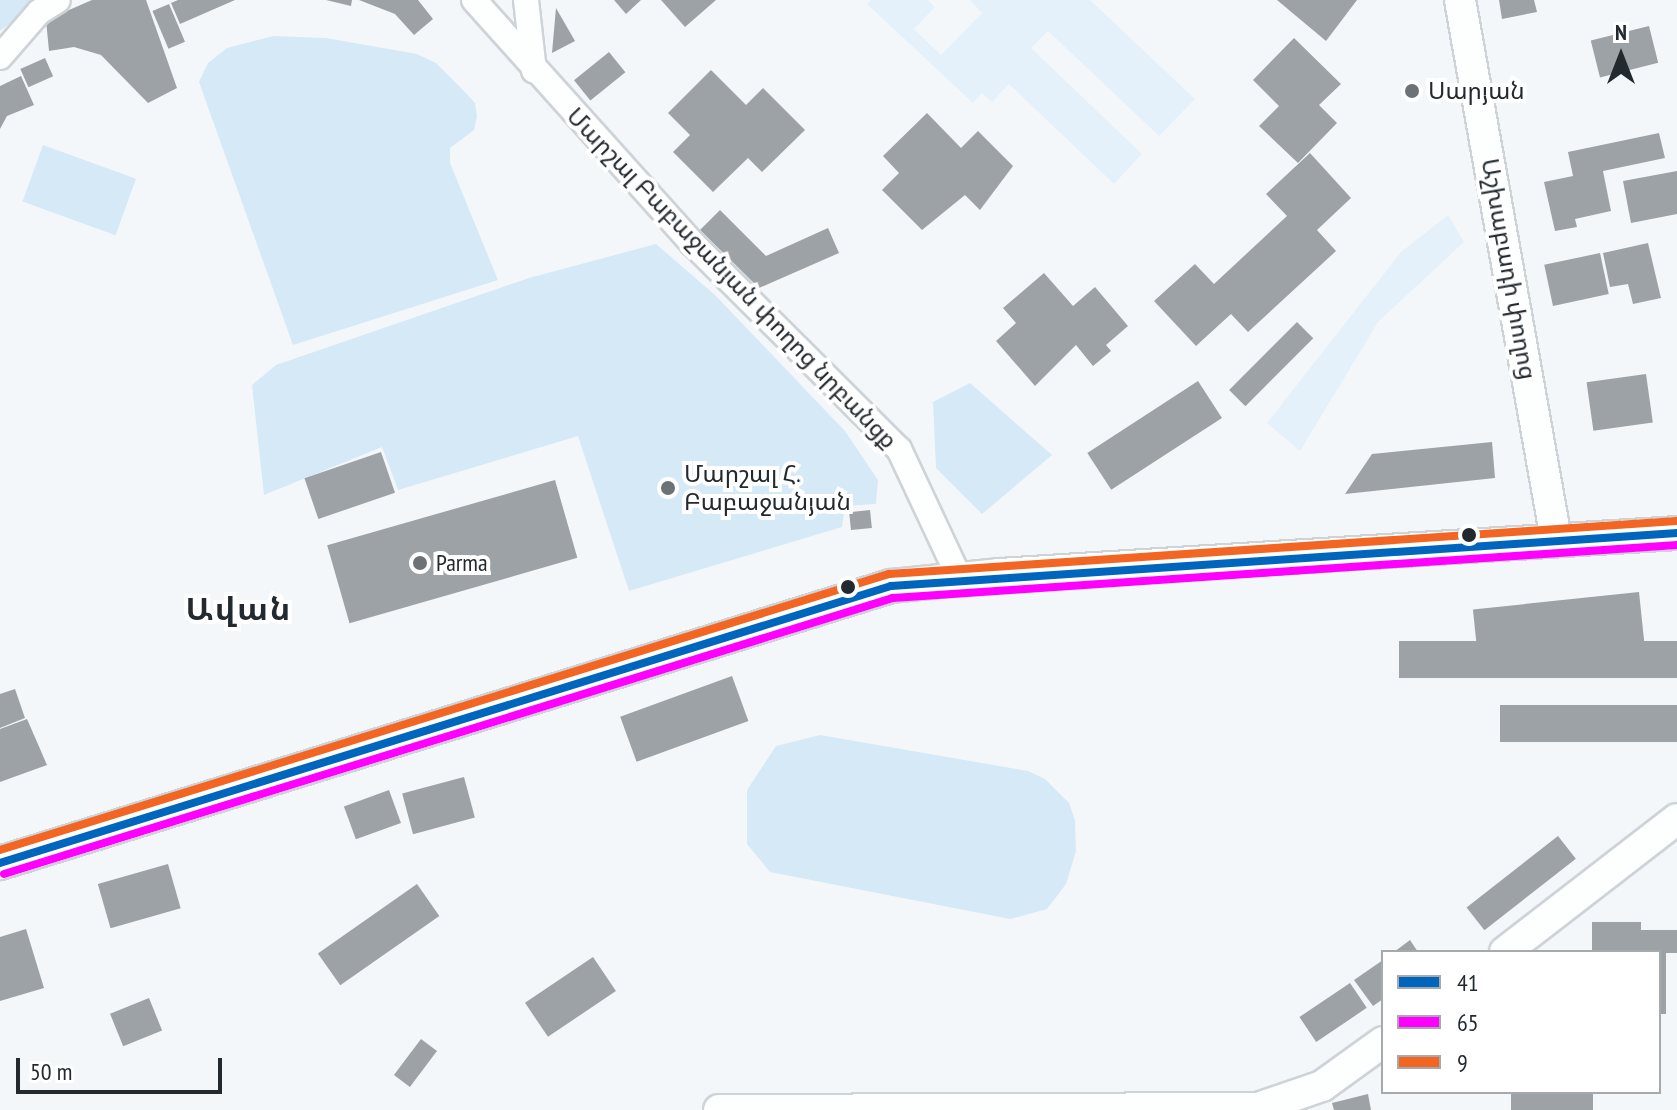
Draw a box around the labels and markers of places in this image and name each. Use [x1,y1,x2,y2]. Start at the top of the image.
place label: Սարյան [1428,77,1525,105]
marker: Սարյան [1403,82,1421,100]
place label: Մարշալ Հ. Բաբաջանյան [684,460,851,516]
marker: Մարշալ Հ. Բաբաջանյան [659,479,677,497]
unlabelled marker [1461,527,1477,543]
place label: Parma [436,549,488,577]
marker: Parma [411,554,429,572]
unlabelled marker [840,579,856,595]

